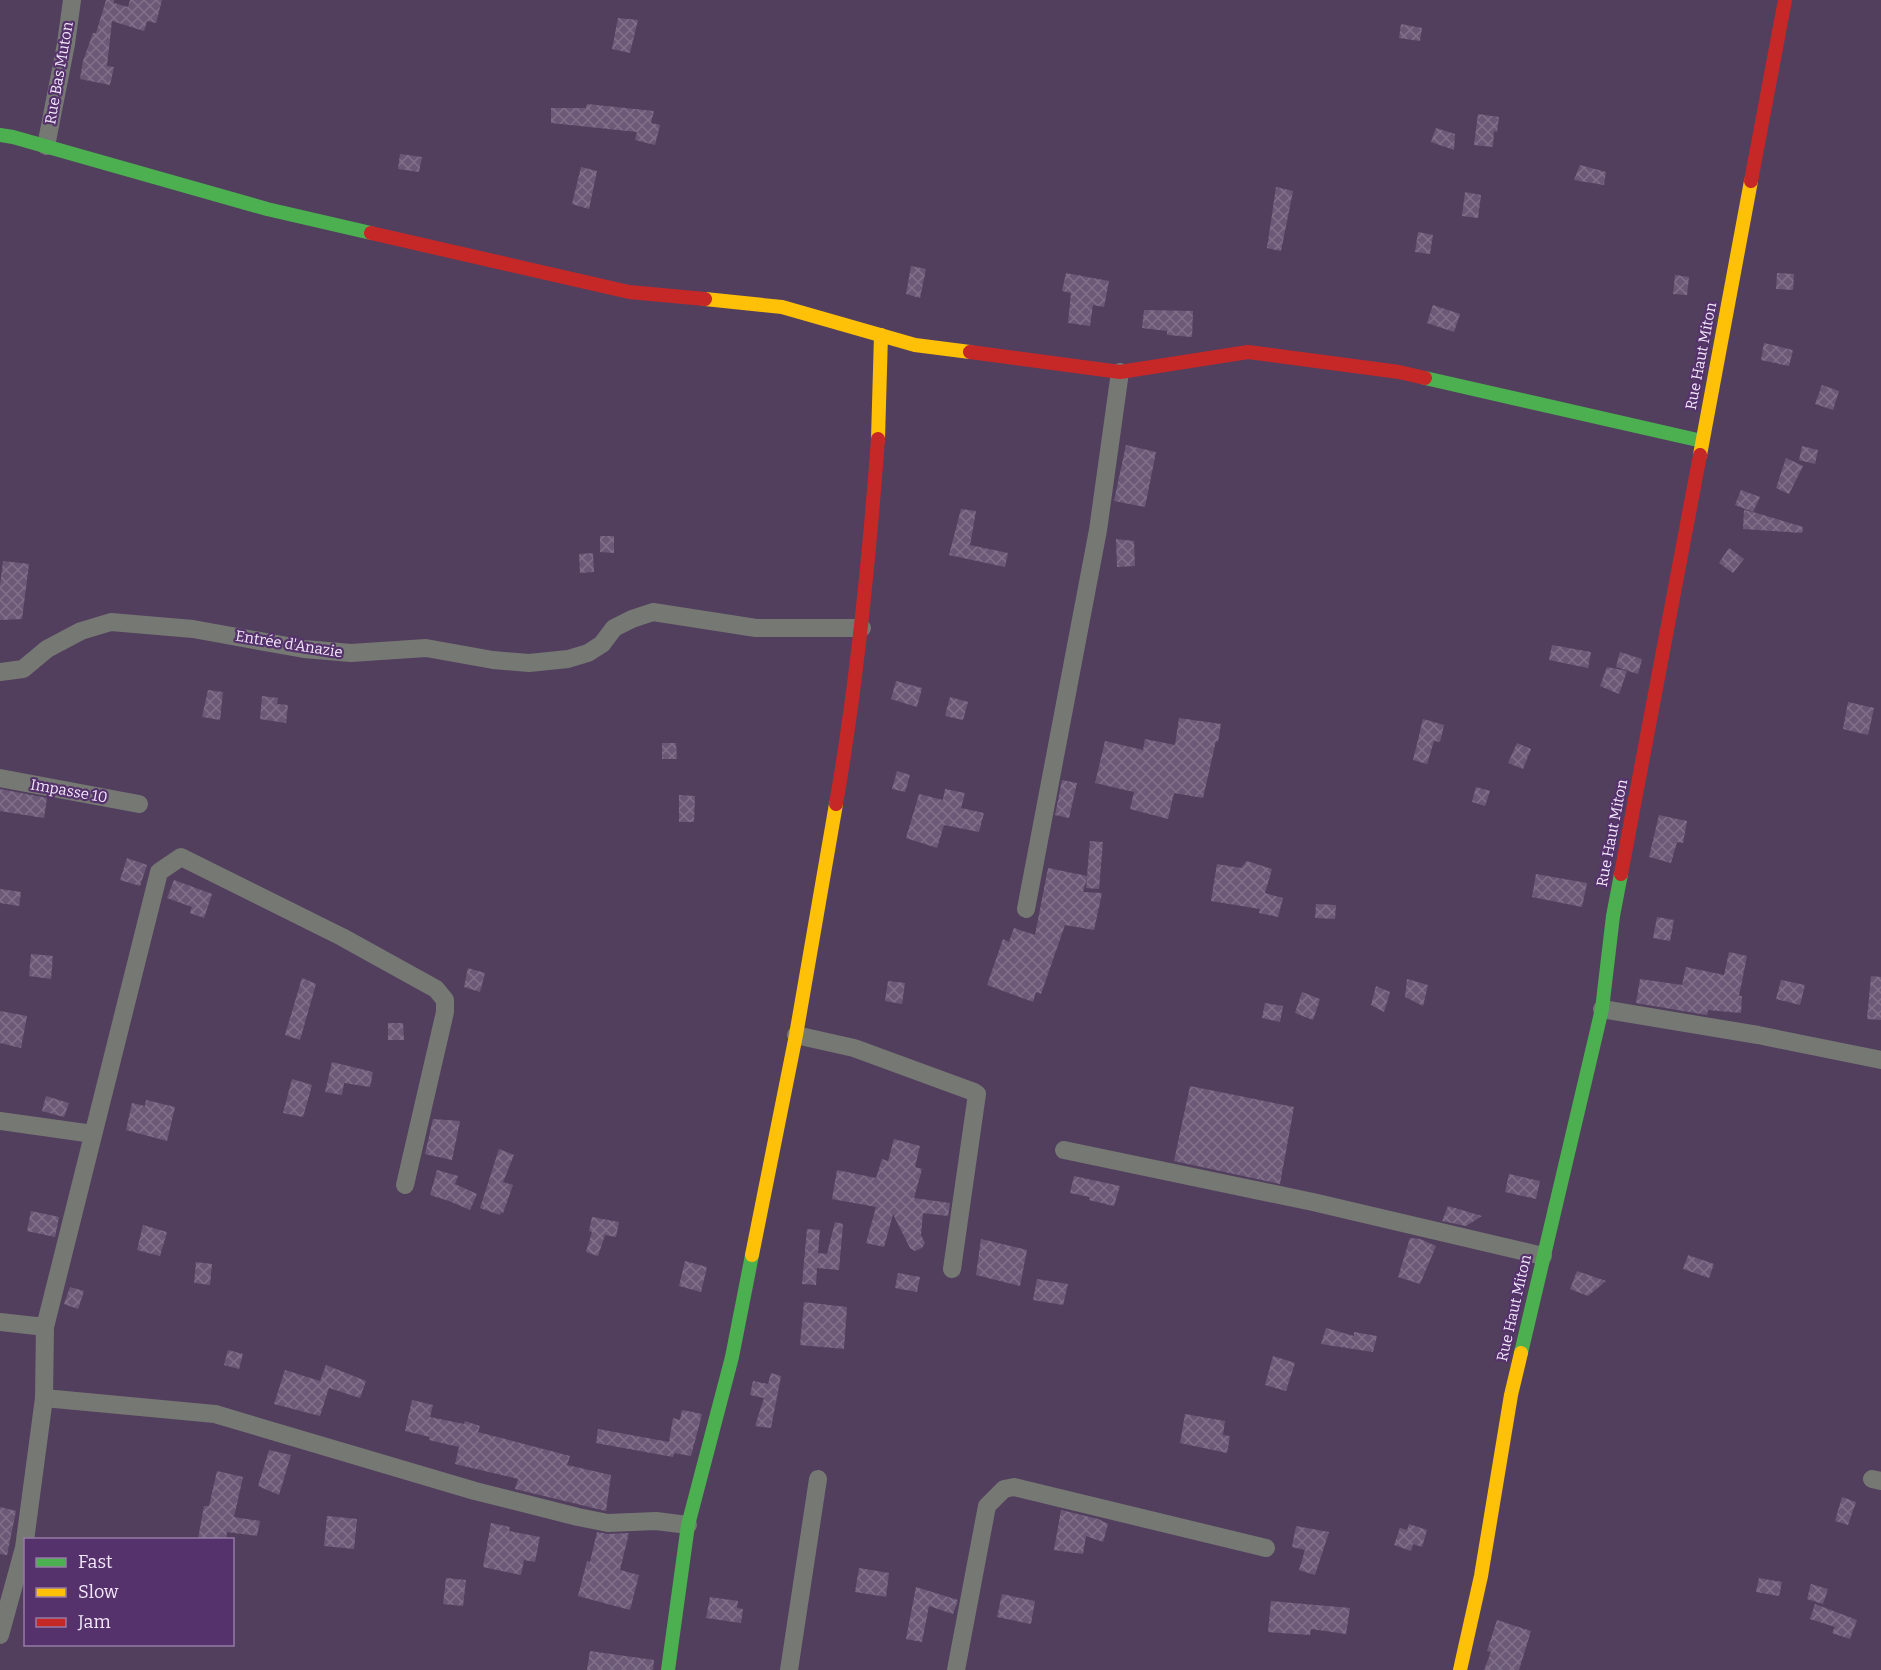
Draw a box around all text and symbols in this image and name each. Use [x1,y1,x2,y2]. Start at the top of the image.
street label: Rue Bas Muton [41,20,77,126]
street label: Rue Haut Miton [1682,300,1720,411]
street label: Entrée d'Anazie [234,627,344,661]
street label: Impasse 10 [29,775,109,807]
street label: Rue Haut Miton [1593,777,1631,888]
street label: Rue Haut Miton [1493,1252,1535,1363]
legend [24,1538,234,1646]
text: Fast [78,1551,113,1573]
text: Slow [78,1581,119,1603]
text: Jam [77,1611,111,1633]

